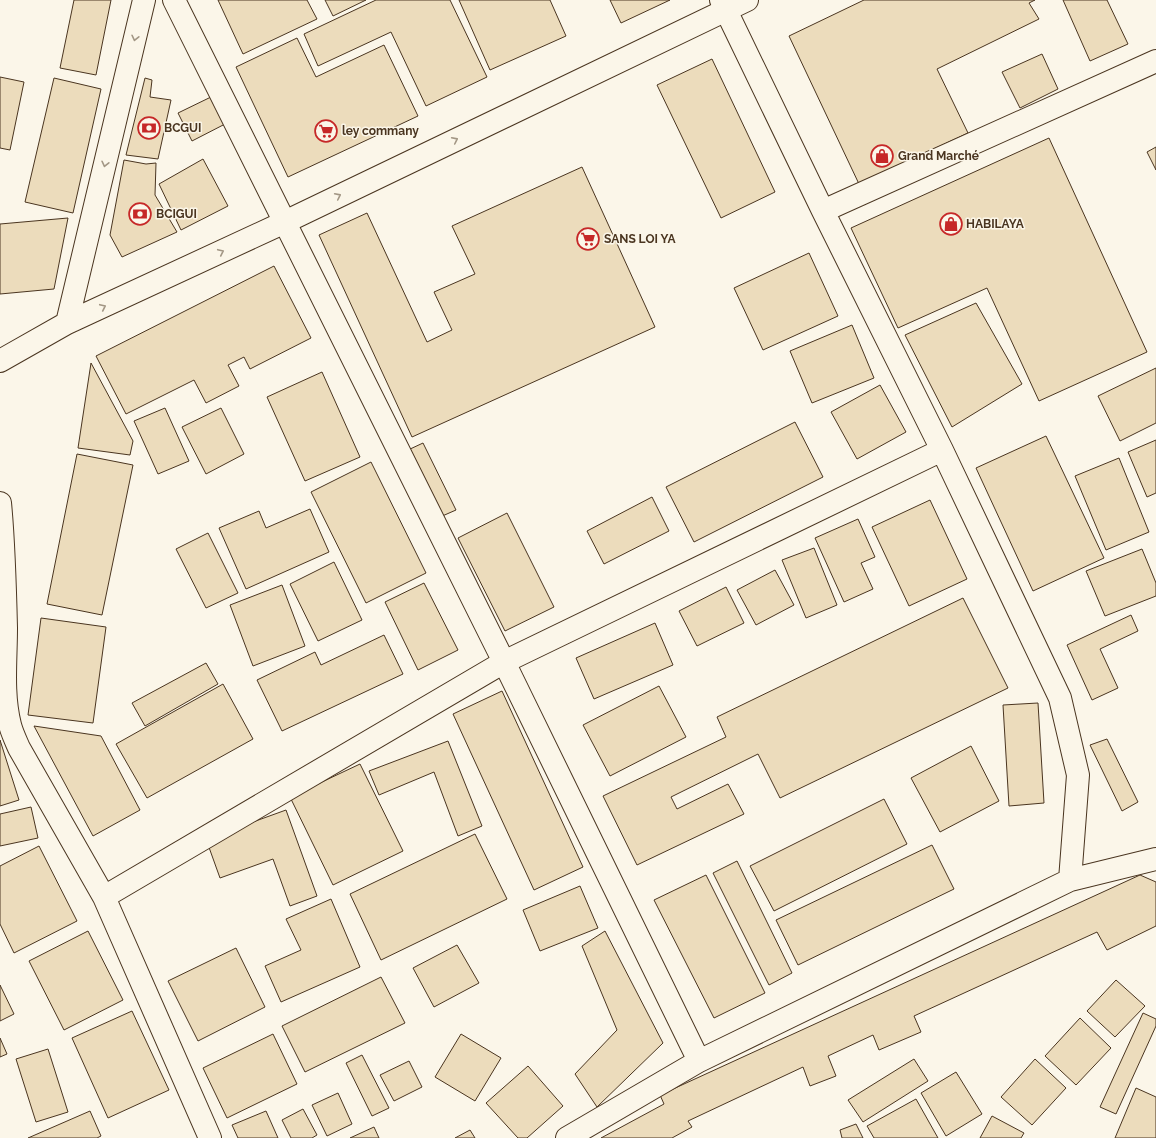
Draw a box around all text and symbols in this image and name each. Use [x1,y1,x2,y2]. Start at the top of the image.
one-way arrow [132,35,140,41]
bank icon: BCGUI [136,115,162,141]
supermarket icon: ley commany [313,118,339,144]
place label: BCGUI [164,121,201,135]
place label: ley commany [342,124,419,138]
one-way arrow [451,137,459,145]
shop icon: Grand Marché [869,143,895,169]
place label: Grand Marché [898,149,979,163]
one-way arrow [102,161,110,168]
one-way arrow [334,193,341,201]
bank icon: BCIGUI [127,201,153,227]
place label: BCIGUI [156,207,197,221]
shop icon: HABILAYA [938,211,964,237]
place label: HABILAYA [966,217,1025,231]
supermarket icon: SANS LOI YA [575,226,601,252]
place label: SANS LOI YA [604,232,676,246]
one-way arrow [216,249,224,257]
one-way arrow [98,304,106,312]

